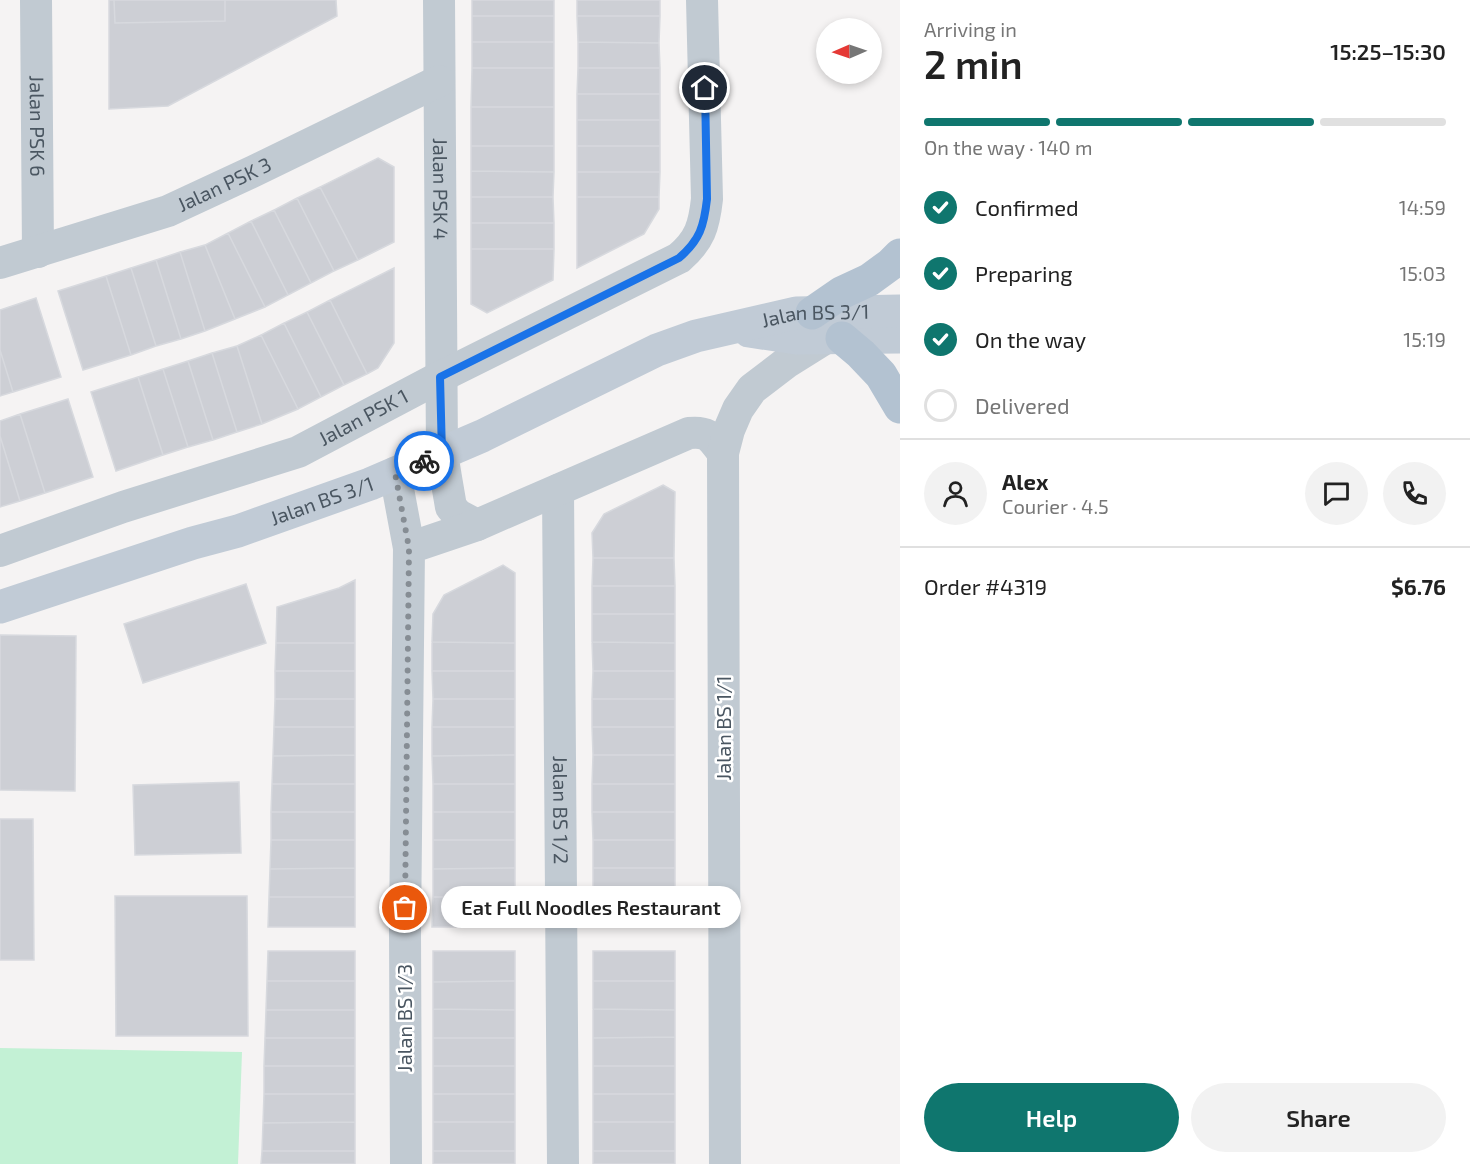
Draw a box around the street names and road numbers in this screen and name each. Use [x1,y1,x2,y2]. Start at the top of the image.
street label: Jalan PSK 6 [26,75,50,177]
street label: Jalan PSK 4 [429,138,454,240]
street label: Jalan PSK 3 [173,152,275,216]
street label: Jalan BS 3/1 [759,299,869,332]
street label: Jalan PSK 1 [314,383,412,450]
street label: Jalan BS 3/1 [267,471,377,530]
street label: Jalan BS 1/1 [711,675,735,781]
street label: Jalan BS 1/2 [549,756,574,864]
street label: Jalan BS 1/3 [392,964,416,1072]

